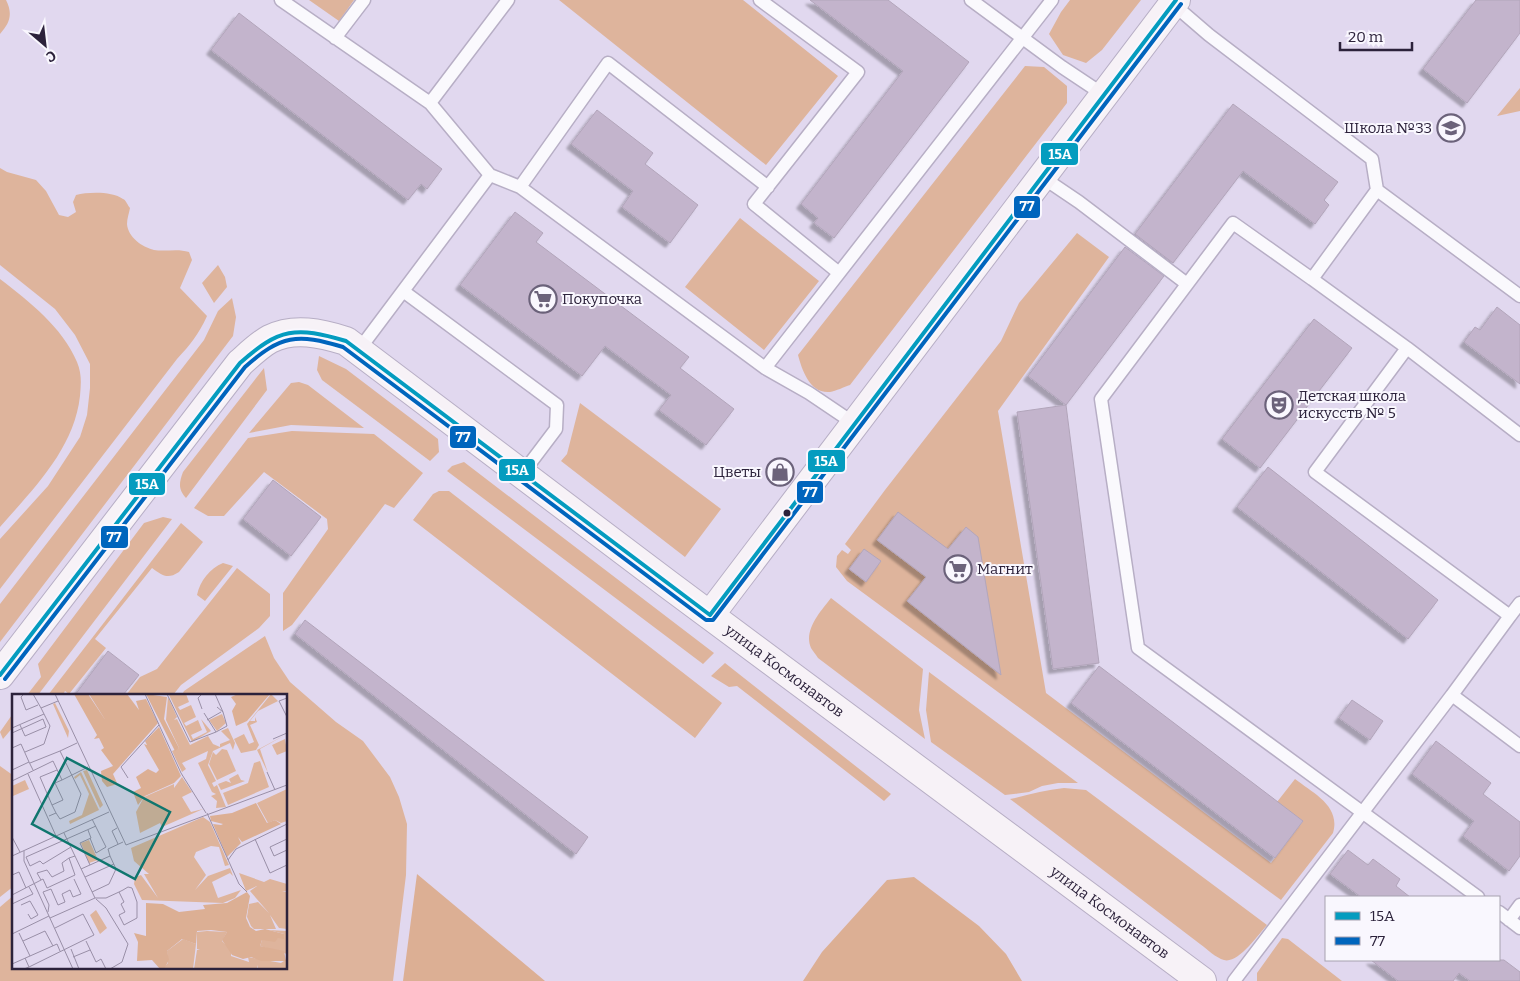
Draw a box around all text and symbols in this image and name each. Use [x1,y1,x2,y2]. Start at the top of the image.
north arrow [20,20,70,70]
scale bar [1340,20,1412,52]
text: 20 m [1348,28,1384,46]
text: С [43,46,59,66]
school or university icon: Школа №33 [1436,113,1466,143]
place label: Школа №33 [1344,119,1432,137]
line badge: 15А [1040,142,1079,166]
text: 15А [1048,146,1072,163]
line badge: 77 [1013,195,1041,219]
text: 77 [1019,198,1035,215]
supermarket icon: Покупочка [528,284,558,314]
place label: Покупочка [562,290,642,308]
place label: Детская школа искусств № 5 [1298,387,1406,422]
theatre icon: Детская школа искусств № 5 [1264,390,1294,420]
line badge: 77 [449,425,477,449]
text: 77 [455,429,471,446]
line badge: 15А [807,449,846,473]
text: 15А [814,453,838,470]
shop icon: Цветы [765,457,795,487]
line badge: 15А [498,458,536,482]
text: 15А [505,462,529,479]
place label: Цветы [713,463,761,481]
line badge: 15А [128,472,166,496]
text: 15А [135,476,159,493]
line badge: 77 [796,480,824,504]
text: 77 [802,484,818,501]
unlabelled marker [782,508,792,518]
line badge: 77 [100,525,129,549]
text: 77 [106,529,122,546]
supermarket icon: Магнит [943,554,973,584]
place label: Магнит [977,560,1033,578]
street label: улица Космонавтов [721,620,848,721]
inset map [12,694,288,968]
street label: улица Космонавтов [1046,862,1173,963]
legend [1325,896,1500,961]
text: 15А [1370,907,1395,925]
text: 77 [1370,932,1386,950]

